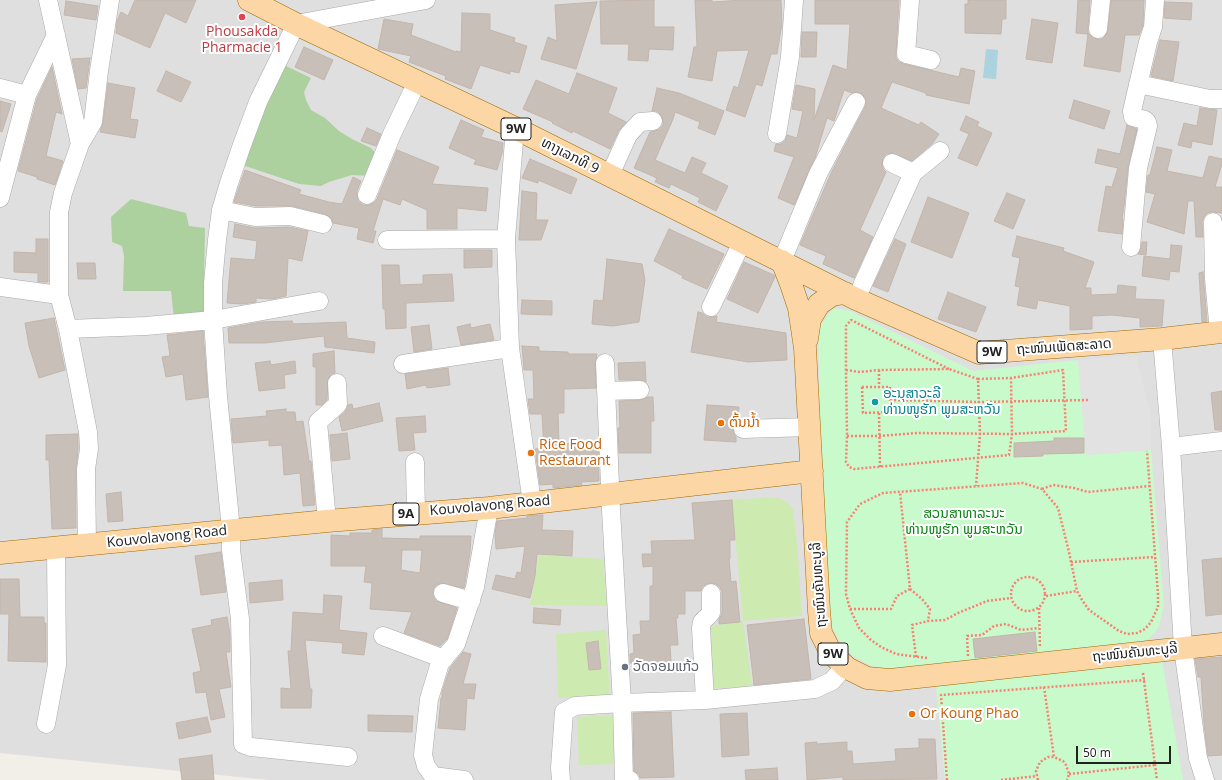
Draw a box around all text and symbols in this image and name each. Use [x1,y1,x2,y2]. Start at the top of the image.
marker: Phousakda Pharmacie 1 [237,12,247,22]
place label: Phousakda Pharmacie 1 [202,24,282,56]
road number: 9W [501,118,531,140]
street label: ທາງເລກທີ 9 [538,134,602,178]
street label: ຖະໜົນເພັດສະລາດ [1016,335,1112,359]
road number: 9W [977,341,1007,363]
place label: ອະນຸສາວະລີ ທ່ານໜູຮັກ ພູມສະຫວັນ [883,386,1001,418]
marker: ອະນຸສາວະລີ ທ່ານໜູຮັກ ພູມສະຫວັນ [870,397,880,407]
place label: ຕົ້ນນໍ້າ [729,415,760,431]
marker: ຕົ້ນນໍ້າ [716,418,726,428]
place label: Rice Food Restaurant [539,437,611,470]
marker: Rice Food Restaurant [526,448,536,458]
street label: Kouvolavong Road [429,492,551,520]
road number: 9A [393,503,419,525]
park label: ສວນສາທາລະນະ ທ່ານໜູຮັກ ພູມສະຫວັນ [905,506,1023,538]
street label: Kouvolavong Road [106,522,228,552]
street label: ຖະໜົນຄັນທະບູລີ [808,542,830,628]
street label: ຖະໜົນຄັນທະບູລີ [1091,640,1179,666]
road number: 9W [818,643,848,665]
place label: ວັດຈອມແກ້ວ [633,659,699,675]
marker: ວັດຈອມແກ້ວ [620,662,630,672]
place label: Or Koung Phao [920,706,1019,722]
marker: Or Koung Phao [907,709,917,719]
scale bar [1078,738,1173,764]
text: 50 m [1083,744,1111,761]

